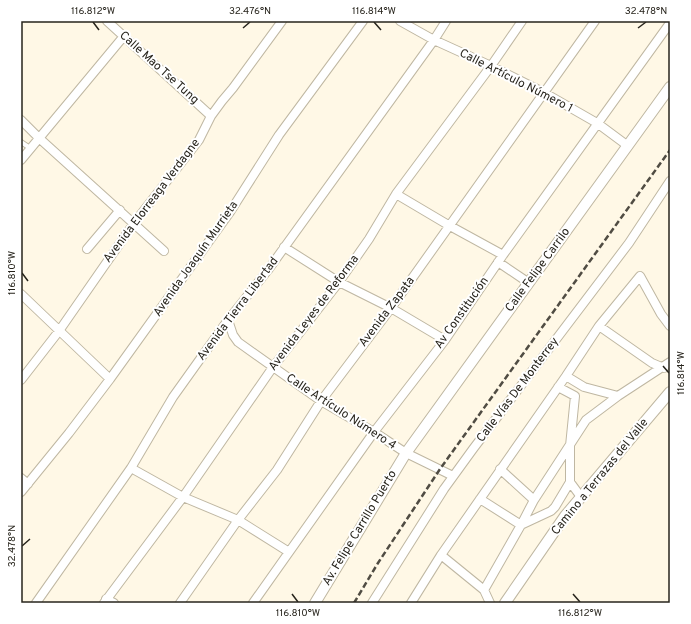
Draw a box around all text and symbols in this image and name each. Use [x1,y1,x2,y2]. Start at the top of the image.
text: 116.812°W [71,5,115,18]
text: 32.476°N [229,5,271,18]
text: 116.814°W [352,5,396,18]
text: 32.478°N [625,5,667,18]
street label: Calle Mao Tse Tung [116,28,202,108]
street label: Calle Artículo Número 1 [456,45,576,117]
street label: Avenida Elorreaga Verdagne [100,136,204,266]
street label: Avenida Joaquín Murrieta [150,198,242,320]
street label: Calle Felipe Carrilo [502,224,574,315]
text: 116.810°W [6,251,19,295]
street label: Avenida Leyes de Reforma [265,252,363,374]
street label: Avenida Tierra Libertad [194,254,282,364]
street label: Avenida Zapata [355,274,419,350]
street label: Av Constitución [431,274,493,352]
street label: Calle Vías De Monterrey [473,334,563,446]
text: 116.814°W [675,351,688,395]
street label: Calle Artículo Número 4 [283,370,399,454]
street label: Camino a Terrazas del Valle [548,415,652,539]
street label: Av. Felipe Carrillo Puerto [319,467,401,589]
text: 32.478°N [6,525,19,567]
text: 116.810°W [276,607,320,620]
text: 116.812°W [558,607,602,620]

